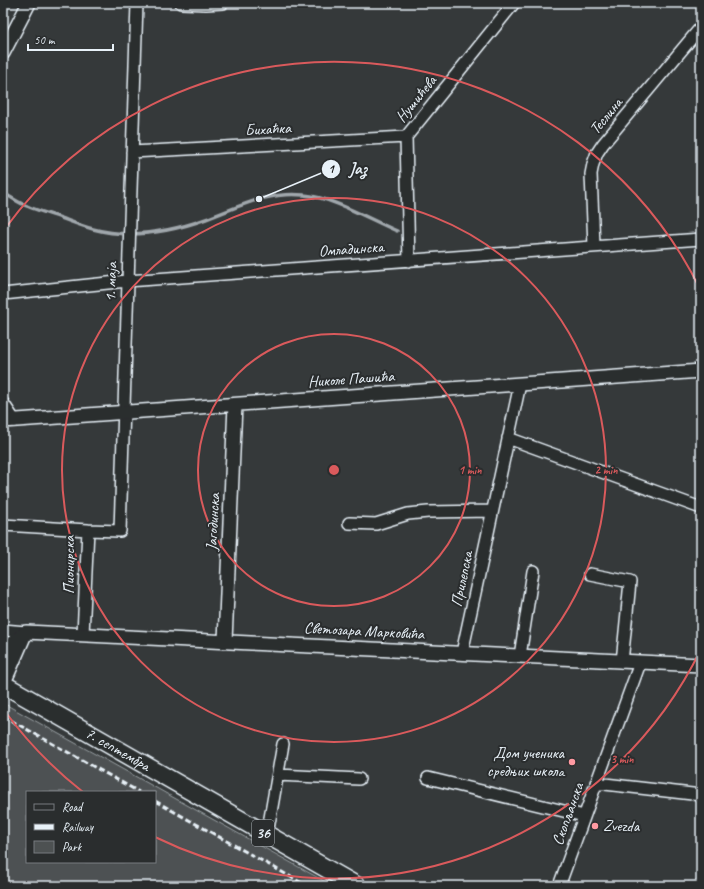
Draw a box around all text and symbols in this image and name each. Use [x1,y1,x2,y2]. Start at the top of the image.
scale bar [28,26,113,52]
text: 50 m [34,32,56,48]
street label: Нушићева [391,70,442,126]
street label: Теслина [585,92,628,138]
street label: Бихаћка [245,118,292,140]
callout: Јаз [321,154,375,183]
text: Јаз [348,158,369,180]
text: 1 [328,161,335,177]
street label: Омладинска [318,237,386,261]
street label: 1. маја [100,261,122,302]
street label: Николе Пашића [307,366,396,392]
text: 1 min [459,462,482,478]
text: 2 min [595,462,618,478]
centre of rings [327,463,341,477]
street label: Јагодинска [201,492,225,552]
street label: Пионирска [59,535,79,594]
street label: Прилепска [446,548,478,608]
street label: Светозара Марковића [303,618,425,644]
street label: 7. септембра [82,723,155,776]
place label: Дом ученика средњих школа [487,743,566,781]
text: 3 min [611,751,634,767]
marker: Дом ученика средњих школа [567,757,577,767]
street label: Скопљанска [547,779,589,848]
legend [26,791,156,863]
text: Road [62,799,84,815]
place label: Zvezda [603,816,641,836]
text: Railway [62,819,94,835]
road number: 36 [252,820,274,846]
marker: Zvezda [590,821,600,831]
text: Park [62,839,83,855]

